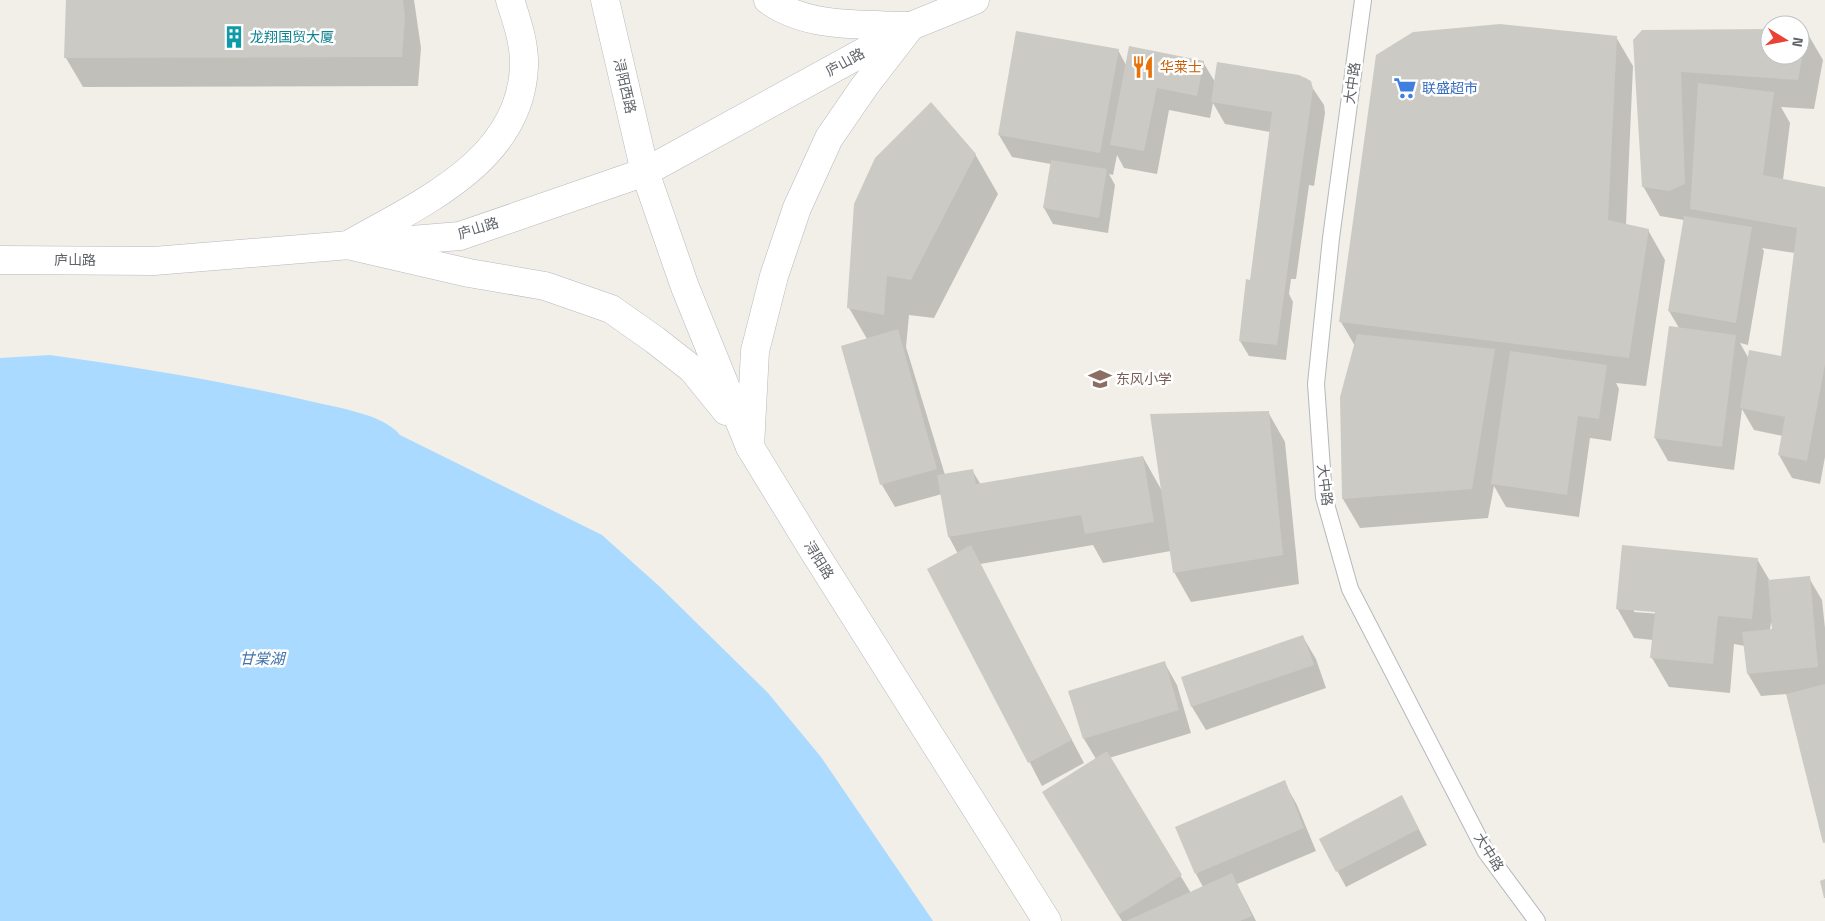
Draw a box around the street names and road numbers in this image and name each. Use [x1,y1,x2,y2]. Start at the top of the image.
street label: 庐山路 [821,42,868,81]
street label: 浔阳西路 [609,56,642,116]
street label: 大中路 [1338,61,1365,105]
street label: 庐山路 [455,211,501,244]
street label: 庐山路 [54,249,96,270]
street label: 大中路 [1313,463,1338,507]
street label: 浔阳路 [799,536,839,583]
street label: 大中路 [1469,828,1509,875]

